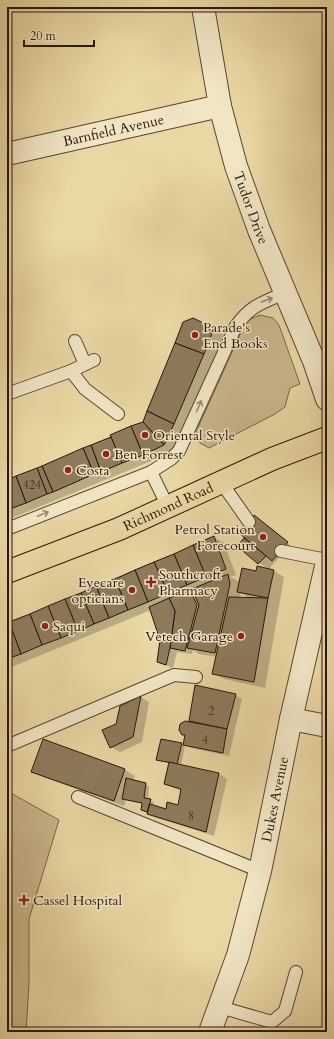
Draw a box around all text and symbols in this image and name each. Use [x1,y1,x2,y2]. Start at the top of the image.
scale bar [24,22,94,48]
text: 20 m [30,28,57,44]
street label: Barnfield Avenue [61,109,166,151]
street label: Tudor Drive [229,169,273,247]
one-way arrow [261,296,273,304]
place label: Parade's End Books [203,318,268,353]
marker: Parade's End Books [190,330,200,340]
one-way arrow [196,401,203,413]
place label: Oriental Style [153,426,235,445]
marker: Oriental Style [140,430,150,440]
place label: Ben Forrest [114,445,183,464]
marker: Ben Forrest [101,449,111,459]
place label: Costa [76,461,109,480]
marker: Costa [63,465,73,475]
house number: 424 [23,477,41,493]
street label: Richmond Road [120,477,217,535]
one-way arrow [37,510,49,518]
place label: Petrol Station Forecourt [175,520,256,555]
marker: Petrol Station Forecourt [258,532,268,542]
place label: Southcroft Pharmacy [159,565,222,600]
place label: Eyecare opticians [72,573,124,608]
marker: Southcroft Pharmacy [146,577,156,587]
marker: Eyecare opticians [127,585,137,595]
place label: Saqui [53,617,85,636]
marker: Saqui [40,621,50,631]
place label: Vetech Garage [145,627,233,646]
marker: Vetech Garage [236,631,246,641]
house number: 2 [208,703,214,719]
house number: 4 [202,732,208,748]
street label: Dukes Avenue [257,755,293,844]
house number: 8 [188,808,194,824]
place label: Cassel Hospital [33,891,123,910]
marker: Cassel Hospital [18,894,30,906]

